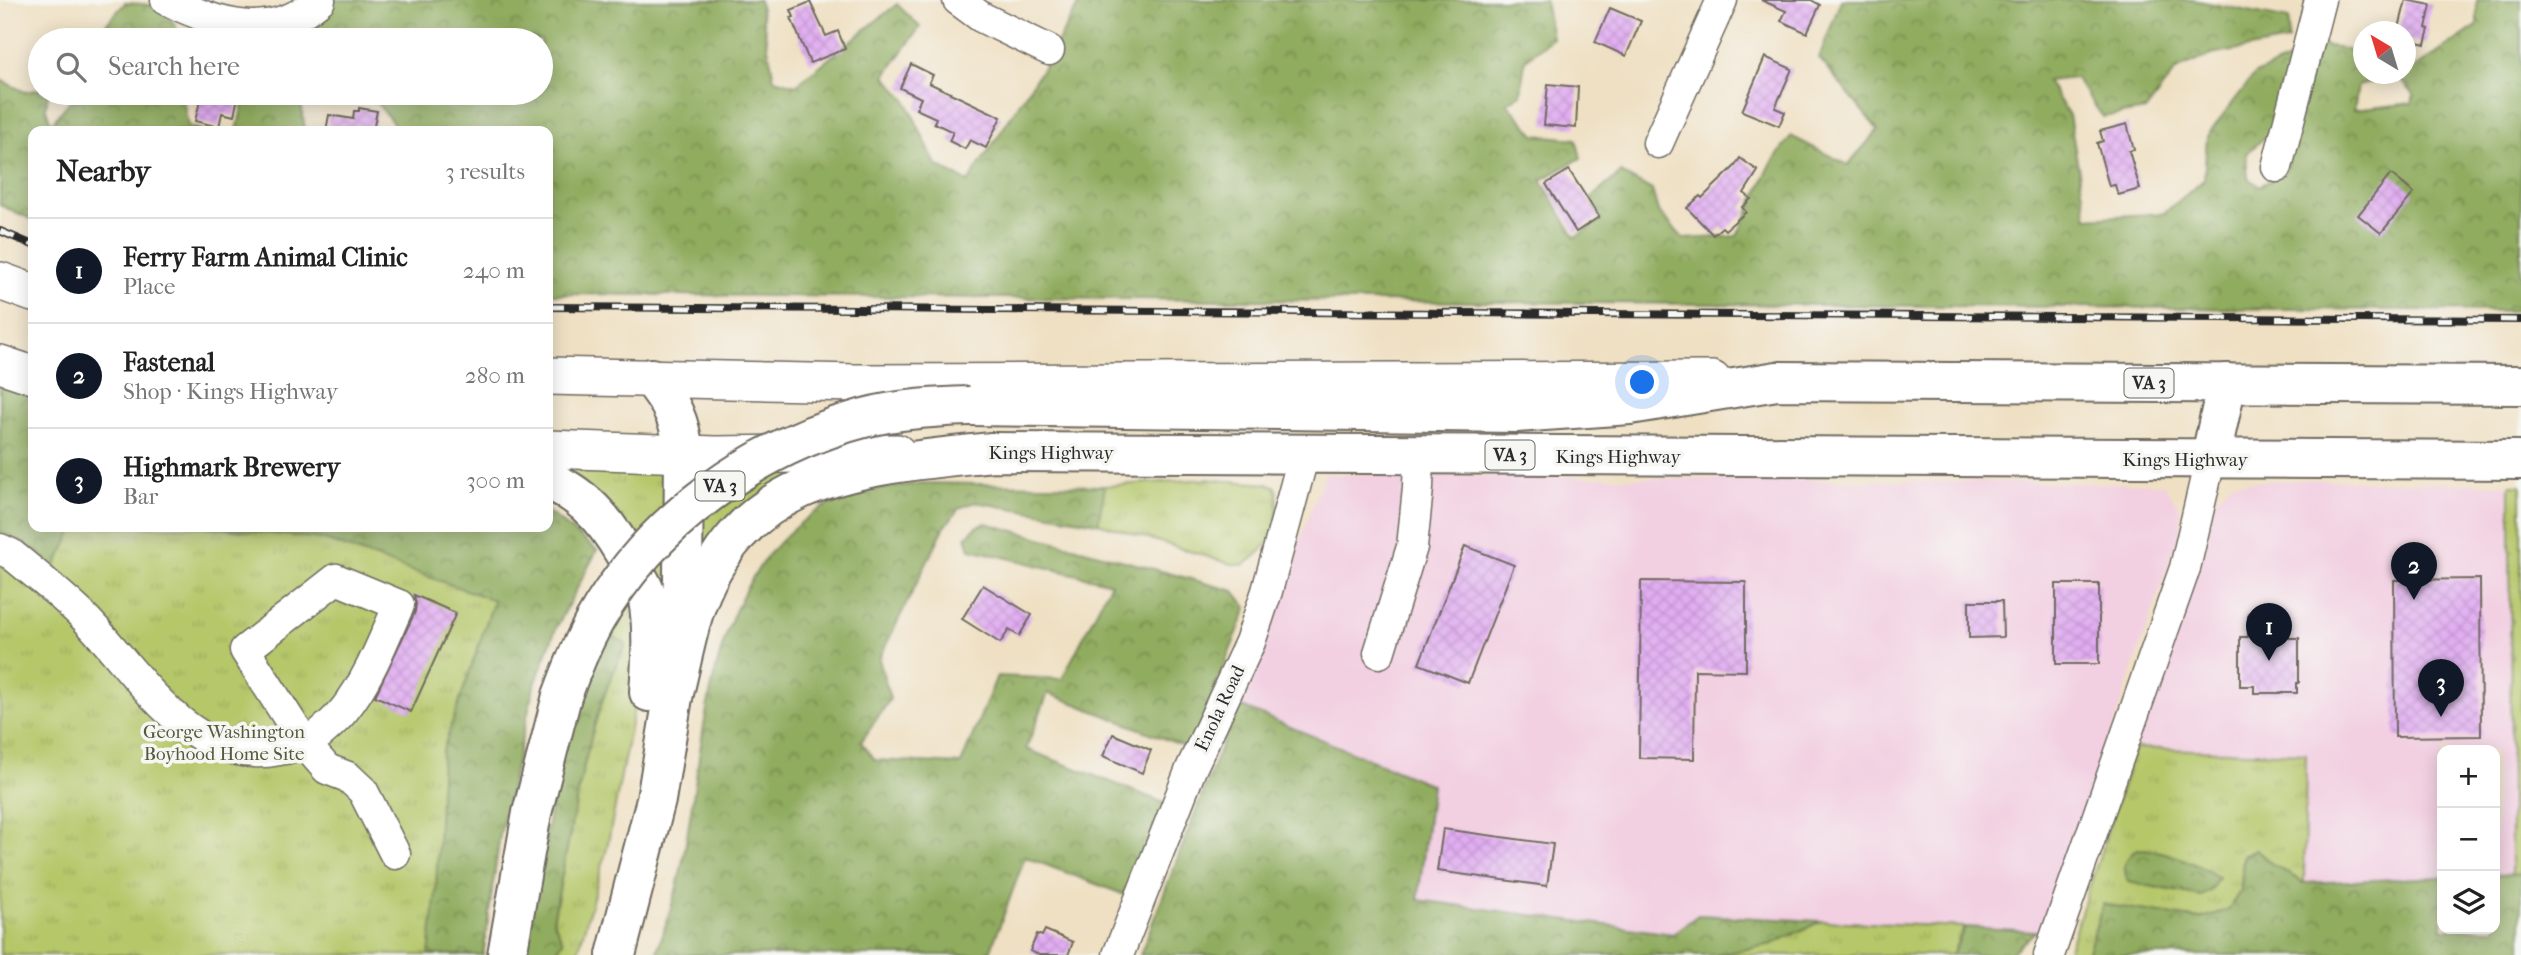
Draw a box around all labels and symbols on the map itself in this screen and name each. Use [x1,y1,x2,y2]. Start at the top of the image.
north arrow [2353,21,2416,84]
your location [1625,365,1659,399]
road number: VA 3 [2124,368,2174,398]
road number: VA 3 [1486,440,1534,470]
street label: Kings Highway [988,442,1114,464]
street label: Kings Highway [1555,446,1681,468]
street label: Kings Highway [2122,449,2248,471]
road number: VA 3 [696,472,744,500]
pin: 2 [2391,542,2437,600]
pin: 1 [2246,603,2292,661]
pin: 3 [2418,659,2464,717]
street label: Enola Road [1190,661,1250,755]
park label: George Washington Boyhood Home Site [143,721,305,765]

